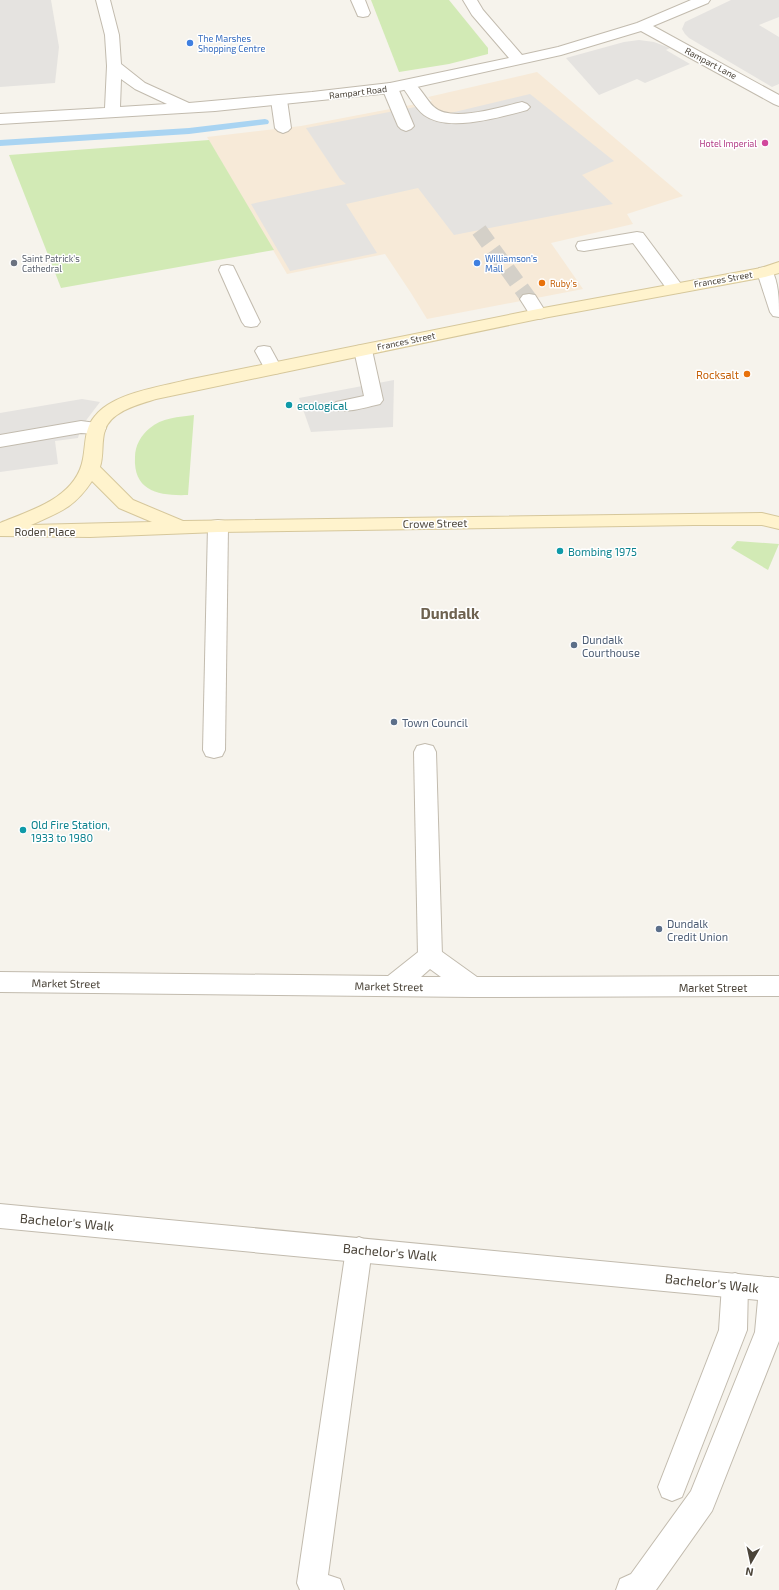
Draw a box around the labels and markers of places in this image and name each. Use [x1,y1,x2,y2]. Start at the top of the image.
place label: The Marshes Shopping Centre [198,33,265,54]
marker: The Marshes Shopping Centre [185,38,195,48]
place label: Hotel Imperial [699,138,757,149]
marker: Hotel Imperial [760,138,770,148]
place label: Saint Patrick's Cathedral [22,253,80,274]
place label: Williamson's Mall [485,253,538,274]
marker: Saint Patrick's Cathedral [9,258,19,268]
marker: Williamson's Mall [472,258,482,268]
marker: Ruby's [537,278,547,288]
place label: Ruby's [550,278,577,289]
place label: Rocksalt [696,368,739,381]
marker: Rocksalt [742,369,752,379]
place label: ecological [297,399,348,412]
marker: ecological [284,400,294,410]
place label: Bombing 1975 [568,545,637,558]
marker: Bombing 1975 [555,546,565,556]
place label: Dundalk Courthouse [582,633,640,659]
marker: Dundalk Courthouse [569,640,579,650]
place label: Town Council [402,716,469,729]
marker: Town Council [389,717,399,727]
place label: Old Fire Station, 1933 to 1980 [31,818,110,844]
marker: Old Fire Station, 1933 to 1980 [18,825,28,835]
place label: Dundalk Credit Union [667,917,728,943]
marker: Dundalk Credit Union [654,924,664,934]

